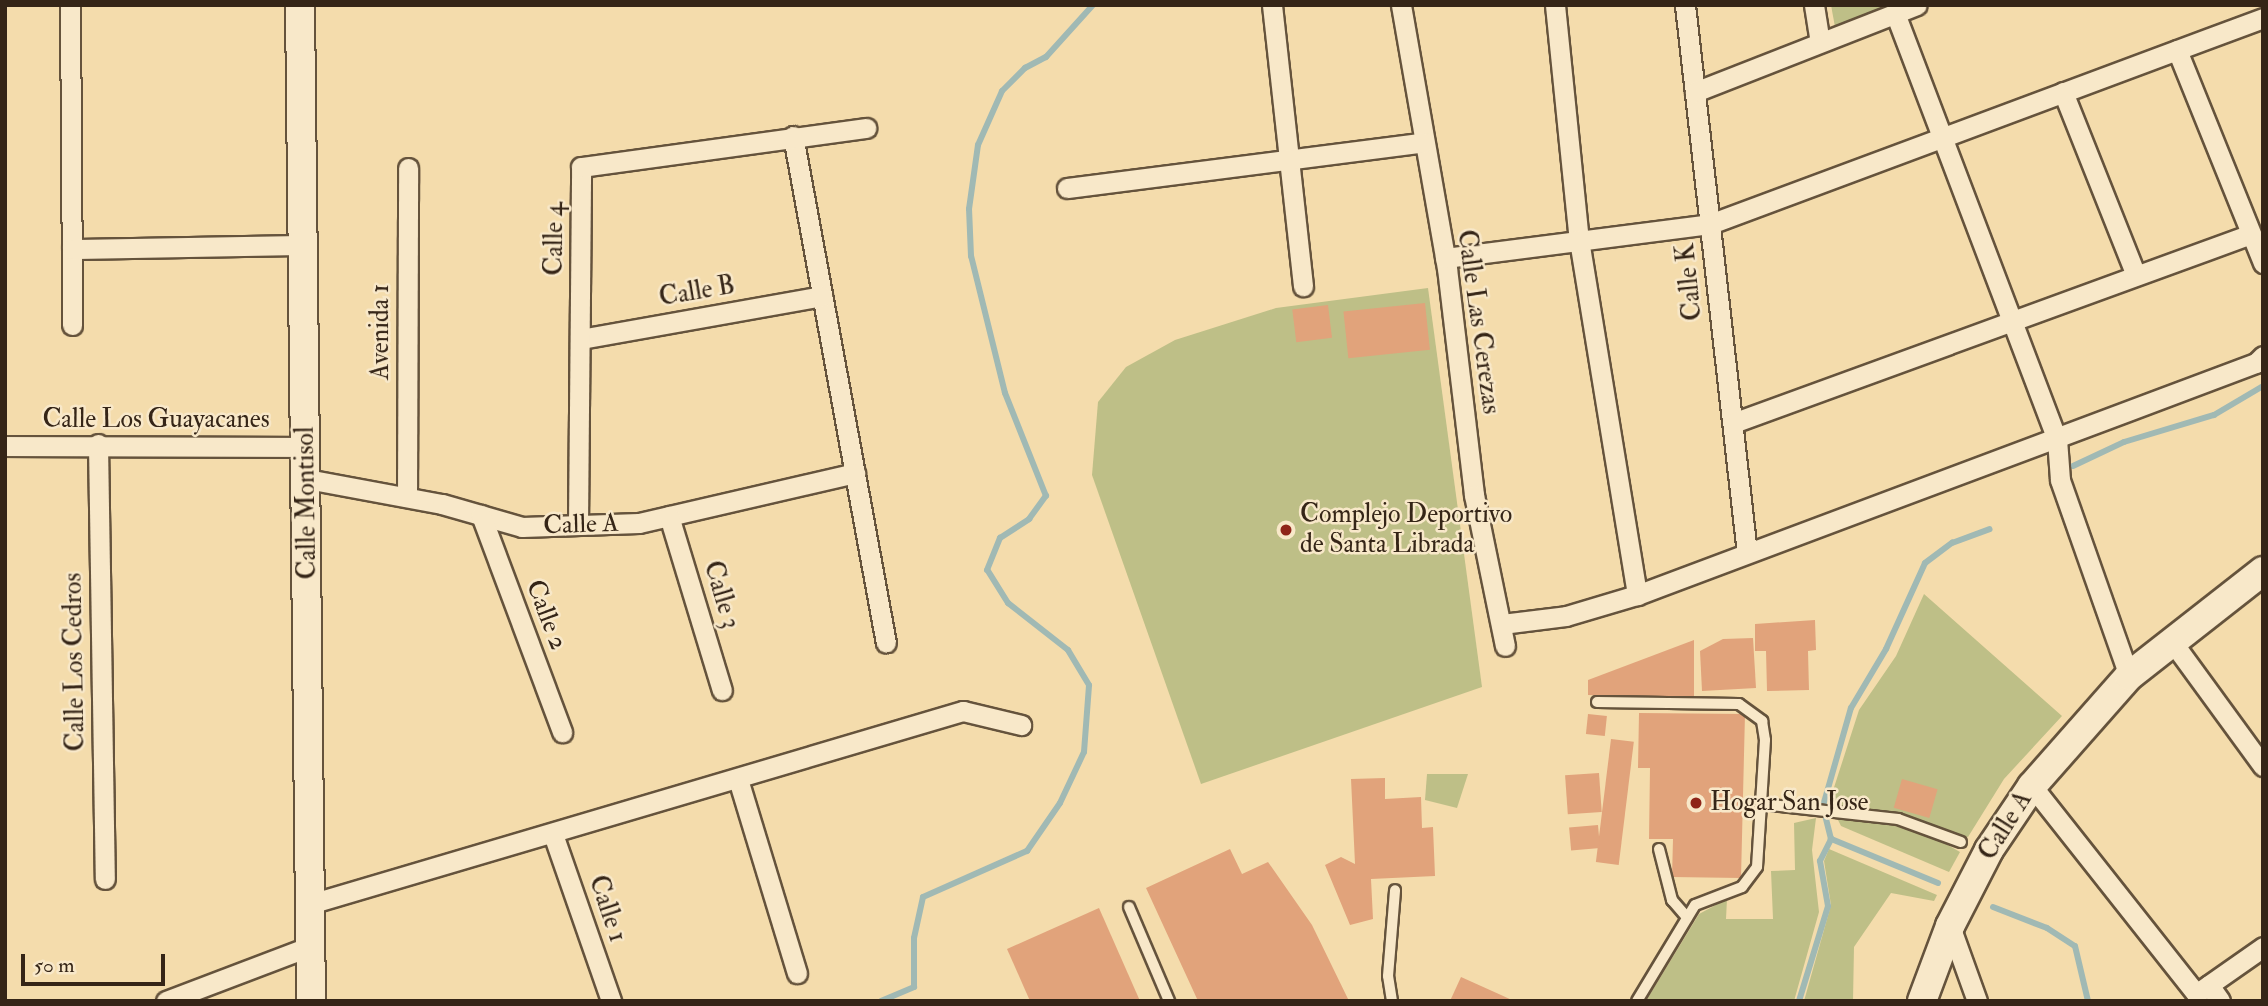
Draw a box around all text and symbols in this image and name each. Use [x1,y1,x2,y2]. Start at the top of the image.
street label: Calle 4 [539,202,571,276]
street label: Calle Las Cerezas [1450,228,1506,416]
street label: Calle K [1670,242,1710,322]
street label: Calle B [657,270,737,314]
street label: Avenida 1 [365,284,397,380]
street label: Calle Los Guayacanes [42,404,270,436]
street label: Calle Montisol [290,426,324,580]
place label: Complejo Deportivo de Santa Librada [1300,499,1512,560]
street label: Calle A [543,508,619,542]
marker: Complejo Deportivo de Santa Librada [1278,522,1294,538]
street label: Calle 3 [696,557,746,633]
street label: Calle Los Cedros [58,572,92,752]
street label: Calle 2 [518,576,574,654]
street label: Calle A [1973,786,2039,866]
place label: Hogar San Jose [1710,787,1868,819]
marker: Hogar San Jose [1688,795,1704,811]
street label: Calle 1 [581,872,633,946]
scale bar [24,940,168,984]
text: 50 m [34,952,75,979]

